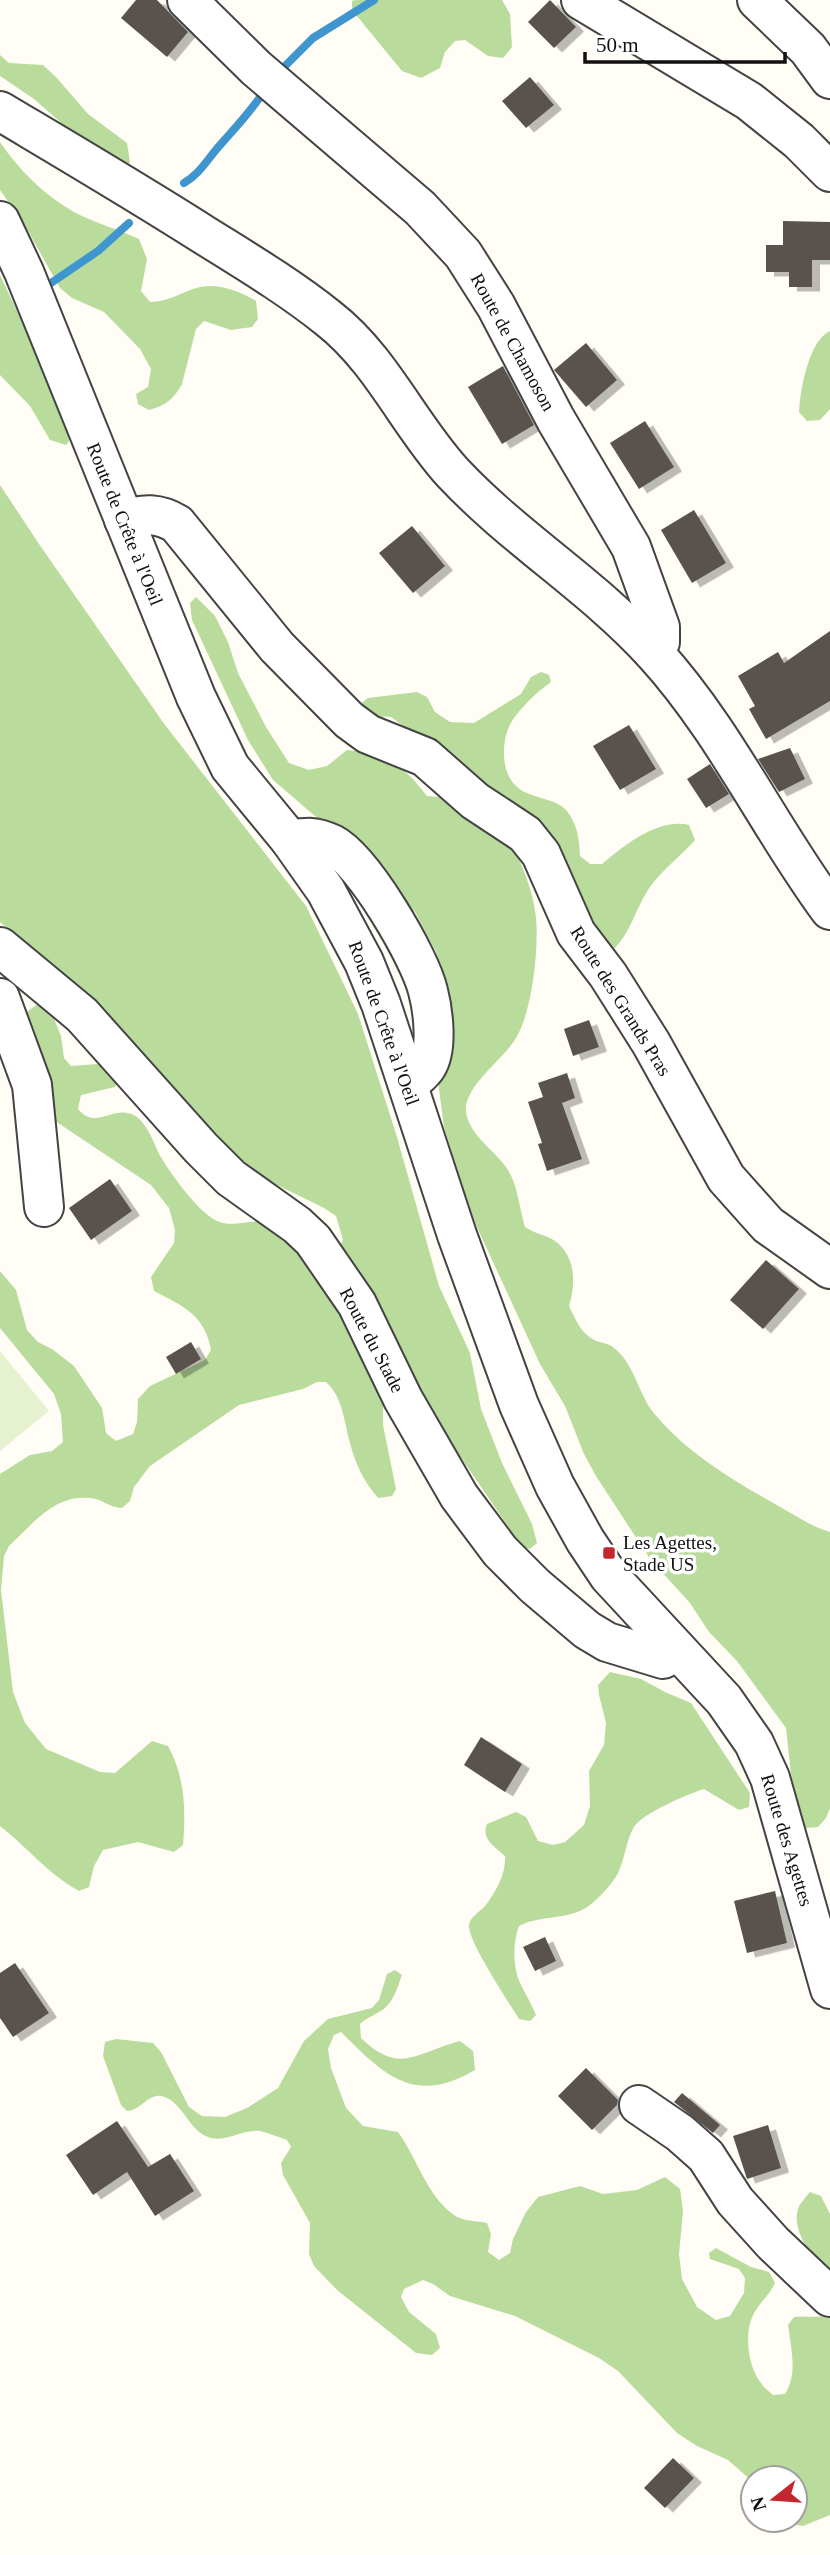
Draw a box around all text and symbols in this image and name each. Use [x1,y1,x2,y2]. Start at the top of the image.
scale bar [585,21,784,65]
text: 50 m [596,33,639,57]
street label: Route de Chamoson [466,270,560,415]
street label: Route de Crête à l'Oeil [83,440,167,608]
street label: Route des Grands Pras [566,922,676,1080]
street label: Route de Crête à l'Oeil [344,938,424,1108]
street label: Route du Stade [335,1284,409,1396]
place label: Les Agettes, Stade US [623,1532,717,1575]
marker: Les Agettes, Stade US [601,1545,617,1561]
street label: Route des Agettes [757,1771,817,1909]
north arrow [739,2464,809,2534]
text: N [746,2494,770,2513]

